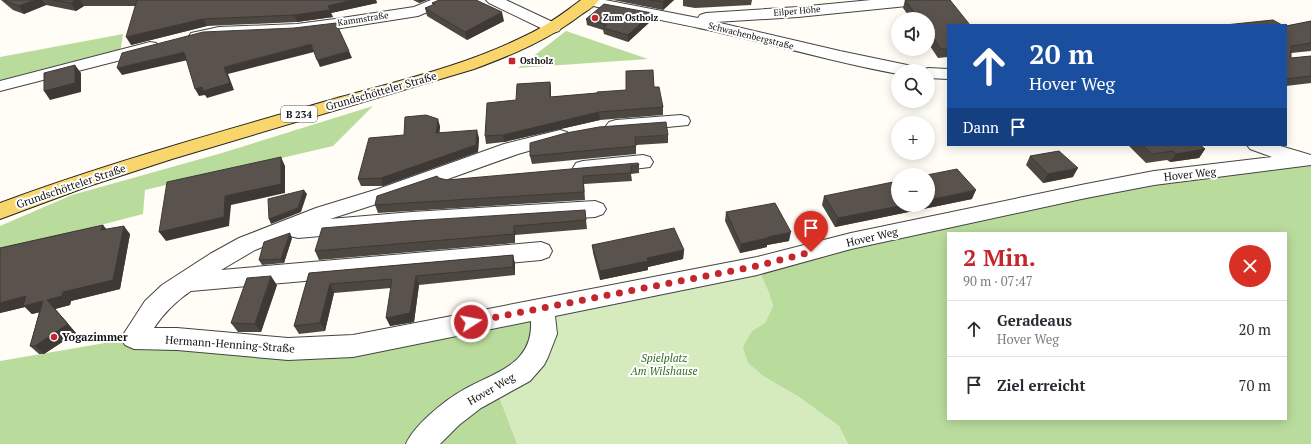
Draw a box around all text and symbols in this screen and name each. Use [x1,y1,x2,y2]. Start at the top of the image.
street label: Eilper Höhe [773,3,822,19]
street label: Kammstraße [337,9,390,29]
place label: Zum Ostholz [603,12,659,24]
map controls [891,12,935,212]
button: sound [891,12,935,56]
marker: Zum Ostholz [590,13,600,23]
street label: Schwachenbergstraße [707,20,796,53]
text: 20 m [1029,35,1094,72]
icon: ahead [963,40,1015,92]
place label: Ostholz [520,55,554,67]
marker: Ostholz [507,56,517,66]
button: search [891,64,935,108]
street label: Grundschötteler Straße [324,68,439,114]
text: Hover Weg [1029,71,1115,95]
road number: B 234 [281,106,317,122]
button: + [891,116,935,160]
icon: arrive [1007,116,1029,138]
text: Dann [963,117,999,137]
street label: Grundschötteler Straße [14,161,128,211]
street label: Hover Weg [1163,164,1217,184]
button: − [891,168,935,212]
pin [794,211,828,252]
icon: arrive [800,217,822,239]
street label: Hover Weg [845,224,899,250]
text: 2 Min. [963,241,1036,273]
button: close [1229,245,1271,287]
text: 90 m · 07:47 [963,272,1033,290]
position arrow [450,301,492,343]
text: Geradeaus [997,310,1072,330]
icon: ahead [963,318,985,340]
text: 20 m [1238,319,1271,339]
place label: Yogazimmer [62,330,128,344]
text: Hover Weg [997,330,1059,348]
marker: Yogazimmer [49,332,59,342]
street label: Hermann-Henning-Straße [165,332,296,356]
park label: Spielplatz Am Wilshause [630,351,697,378]
street label: Hover Weg [465,370,517,408]
icon: arrive [963,374,985,396]
text: Ziel erreicht [997,375,1085,395]
text: 70 m [1238,375,1271,395]

